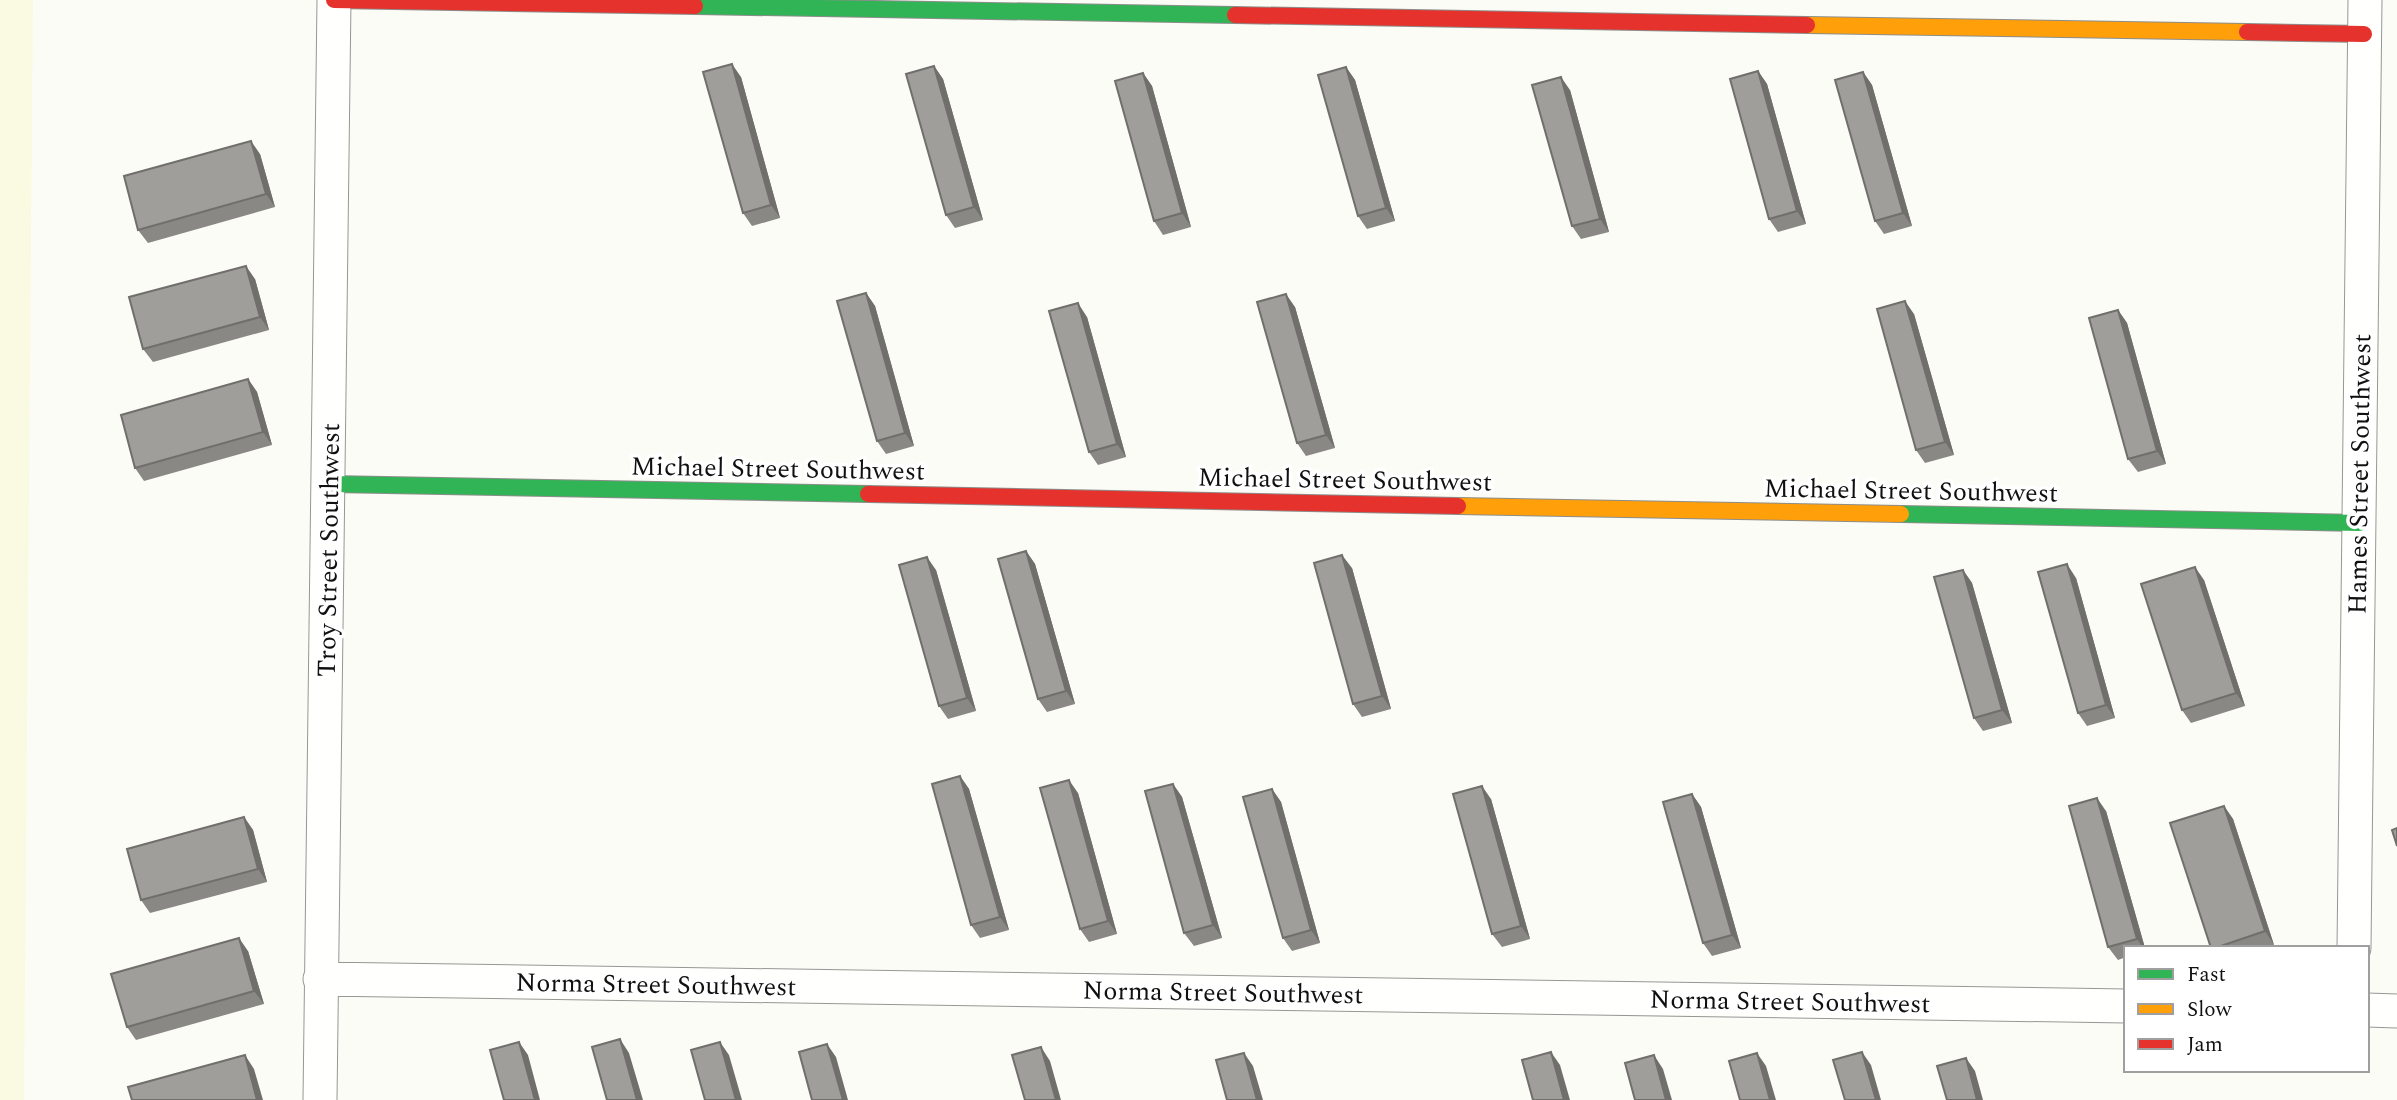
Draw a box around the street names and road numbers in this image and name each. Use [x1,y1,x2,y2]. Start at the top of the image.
street label: Hames Street Southwest [2338,333,2382,615]
street label: Troy Street Southwest [307,423,351,677]
street label: Michael Street Southwest [631,446,925,492]
street label: Michael Street Southwest [1198,457,1492,503]
street label: Michael Street Southwest [1764,468,2058,514]
street label: Norma Street Southwest [515,963,797,1007]
street label: Norma Street Southwest [1082,971,1364,1015]
street label: Norma Street Southwest [1649,980,1931,1024]

